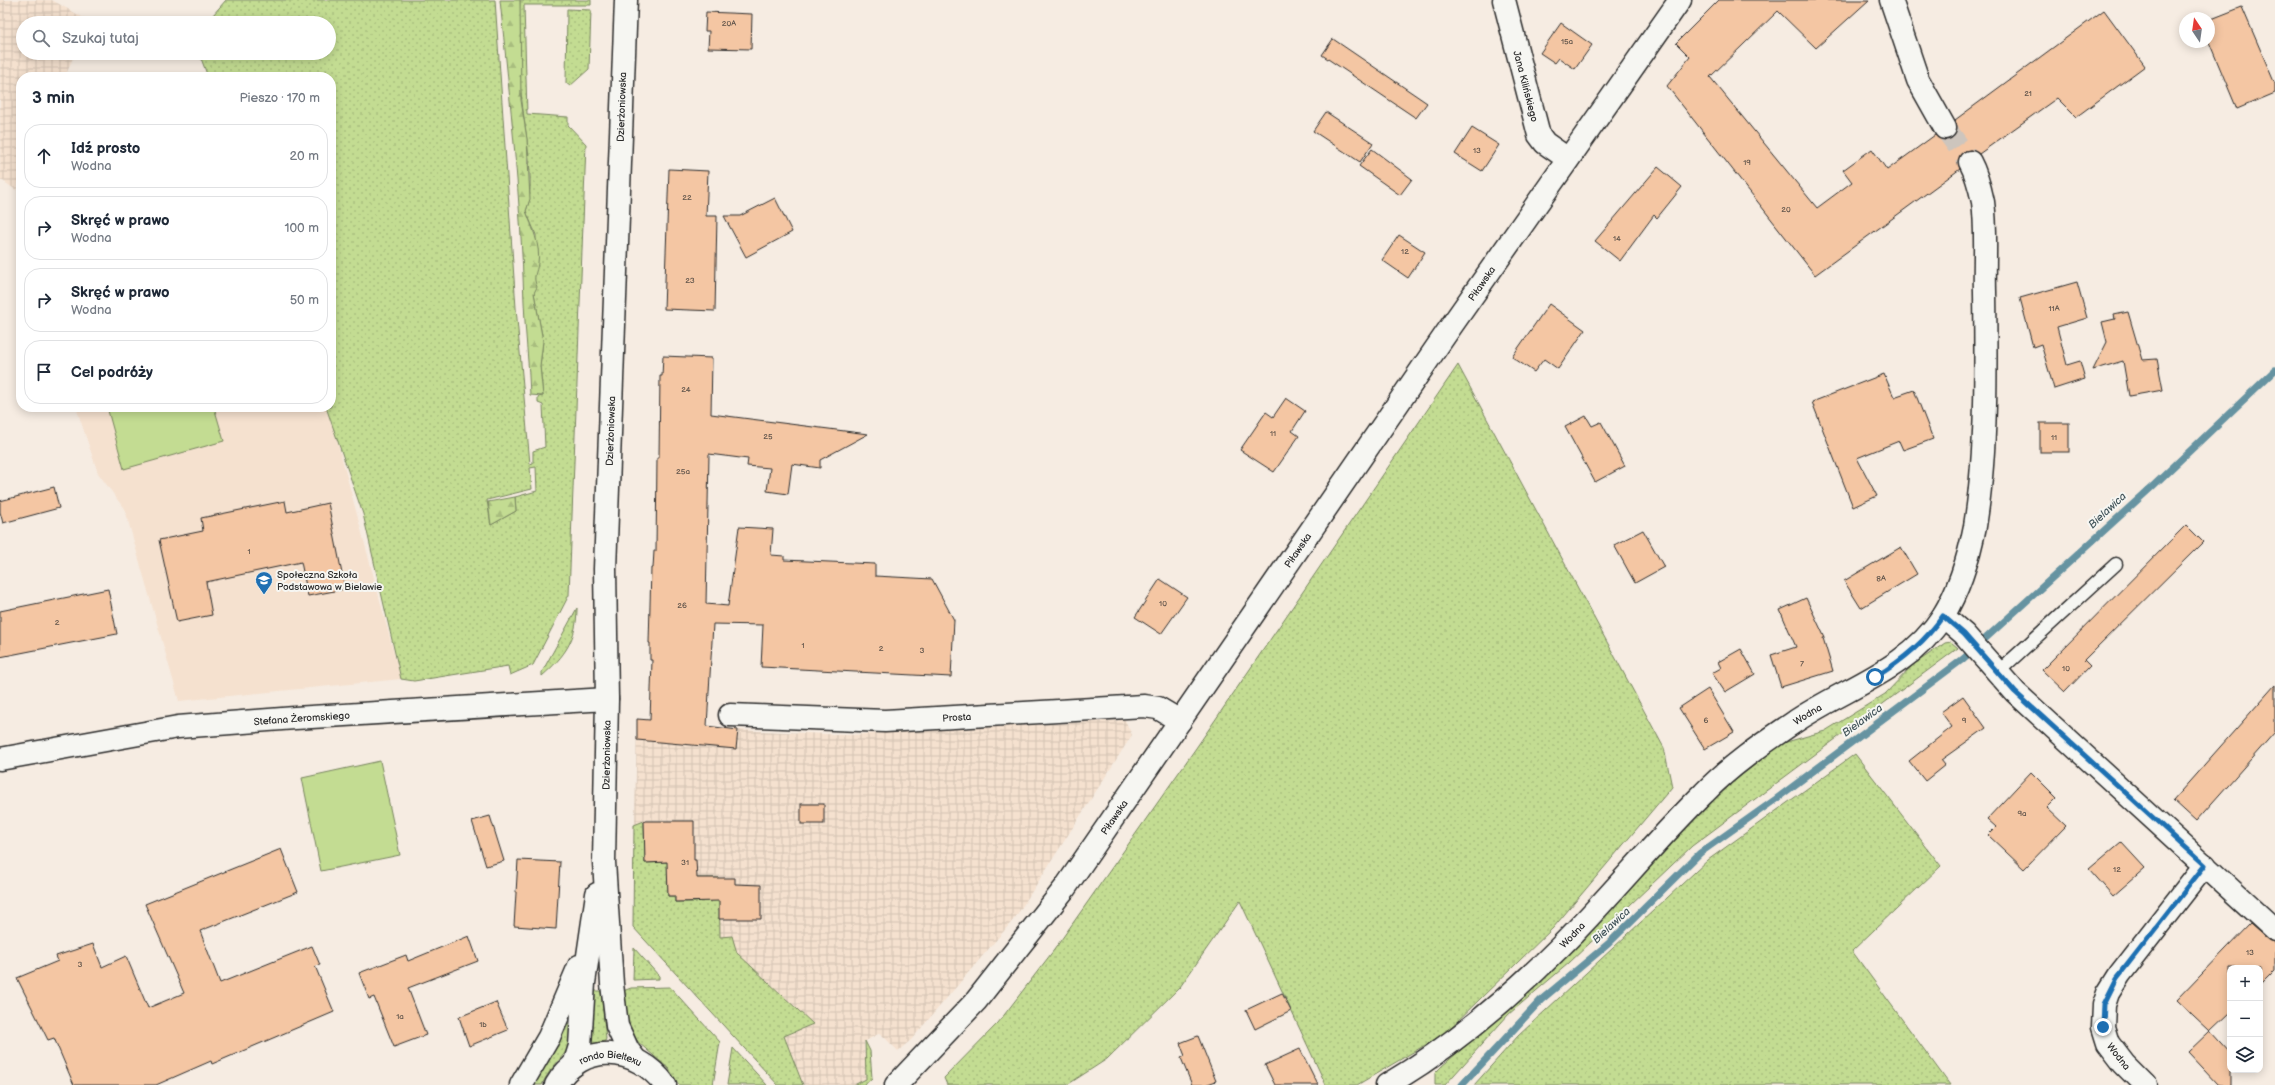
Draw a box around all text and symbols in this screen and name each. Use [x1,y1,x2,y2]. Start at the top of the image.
north arrow [2179,12,2215,48]
search box [16,16,336,60]
house number: 20A [722,19,736,28]
icon: search [30,27,52,49]
text: Szukaj tutaj [62,29,139,48]
house number: 15a [1561,37,1574,46]
street label: Jana Kilińskiego [1510,49,1540,124]
street label: Dzierżoniowska [615,72,629,142]
text: 3 min [32,88,75,108]
house number: 21 [2024,89,2032,98]
text: Pieszo · 170 m [239,90,320,106]
text: Idź prosto [71,139,140,158]
icon: ahead [33,145,55,167]
house number: 13 [1473,146,1481,155]
text: 20 m [289,148,319,164]
text: Wodna [71,158,112,174]
house number: 19 [1743,158,1751,167]
house number: 22 [682,193,692,202]
house number: 20 [1781,205,1791,214]
text: Skręć w prawo [71,211,170,230]
icon: right [33,217,55,239]
text: 100 m [284,220,319,236]
text: Wodna [71,230,112,246]
house number: 14 [1613,234,1621,243]
house number: 12 [1401,247,1409,256]
street label: Piławska [1466,264,1499,303]
house number: 23 [685,276,695,285]
text: Skręć w prawo [71,283,170,302]
icon: right [33,289,55,311]
text: 50 m [290,292,319,308]
text: Wodna [71,302,112,318]
house number: 11A [2048,304,2060,313]
icon: arrive [33,361,55,383]
text: Cel podróży [71,363,153,382]
house number: 24 [681,385,691,394]
street label: Dzierżoniowska [604,396,618,466]
house number: 11 [1270,429,1276,438]
house number: 25 [763,432,773,441]
house number: 11 [2051,433,2057,442]
house number: 25a [676,467,690,476]
water label: Bielawica [2086,490,2129,531]
street label: Piławska [1282,531,1314,570]
house number: 1 [247,547,251,556]
place label: Społeczna Szkoła Podstawowa w Bielawie [277,569,382,593]
school or university icon: Społeczna Szkoła Podstawowa w Bielawie [254,570,274,595]
house number: 8A [1876,574,1886,583]
house number: 10 [1159,599,1167,608]
house number: 26 [677,601,687,610]
house number: 2 [55,618,60,627]
house number: 1 [801,641,805,650]
house number: 2 [879,644,884,653]
house number: 3 [920,646,925,655]
house number: 7 [1800,659,1804,668]
house number: 10 [2062,664,2070,673]
route start [1866,668,1884,686]
street label: Wodna [1791,701,1824,728]
water label: Bielawica [1839,701,1885,739]
street label: Stefana Żeromskiego [253,710,351,728]
street label: Prosta [942,711,972,725]
house number: 6 [1704,716,1709,725]
house number: 9 [1962,716,1967,725]
street label: Dzierżoniowska [600,720,614,790]
street label: Piławska [1099,798,1131,837]
house number: 9a [2017,809,2027,818]
house number: 31 [681,858,689,867]
house number: 12 [2113,865,2121,874]
water label: Bielawica [1590,905,1633,946]
street label: Wodna [1558,920,1588,951]
house number: 13 [2246,948,2254,957]
house number: 3 [78,960,83,969]
map controls [2227,965,2263,1073]
button: + [2227,965,2263,1001]
button: − [2227,1001,2263,1037]
house number: 1a [396,1012,404,1021]
route end [2094,1018,2112,1036]
house number: 1b [479,1020,487,1029]
button: layers [2227,1037,2263,1073]
street label: Wodna [2104,1041,2133,1073]
street label: rondo Bieltexu [577,1049,644,1069]

